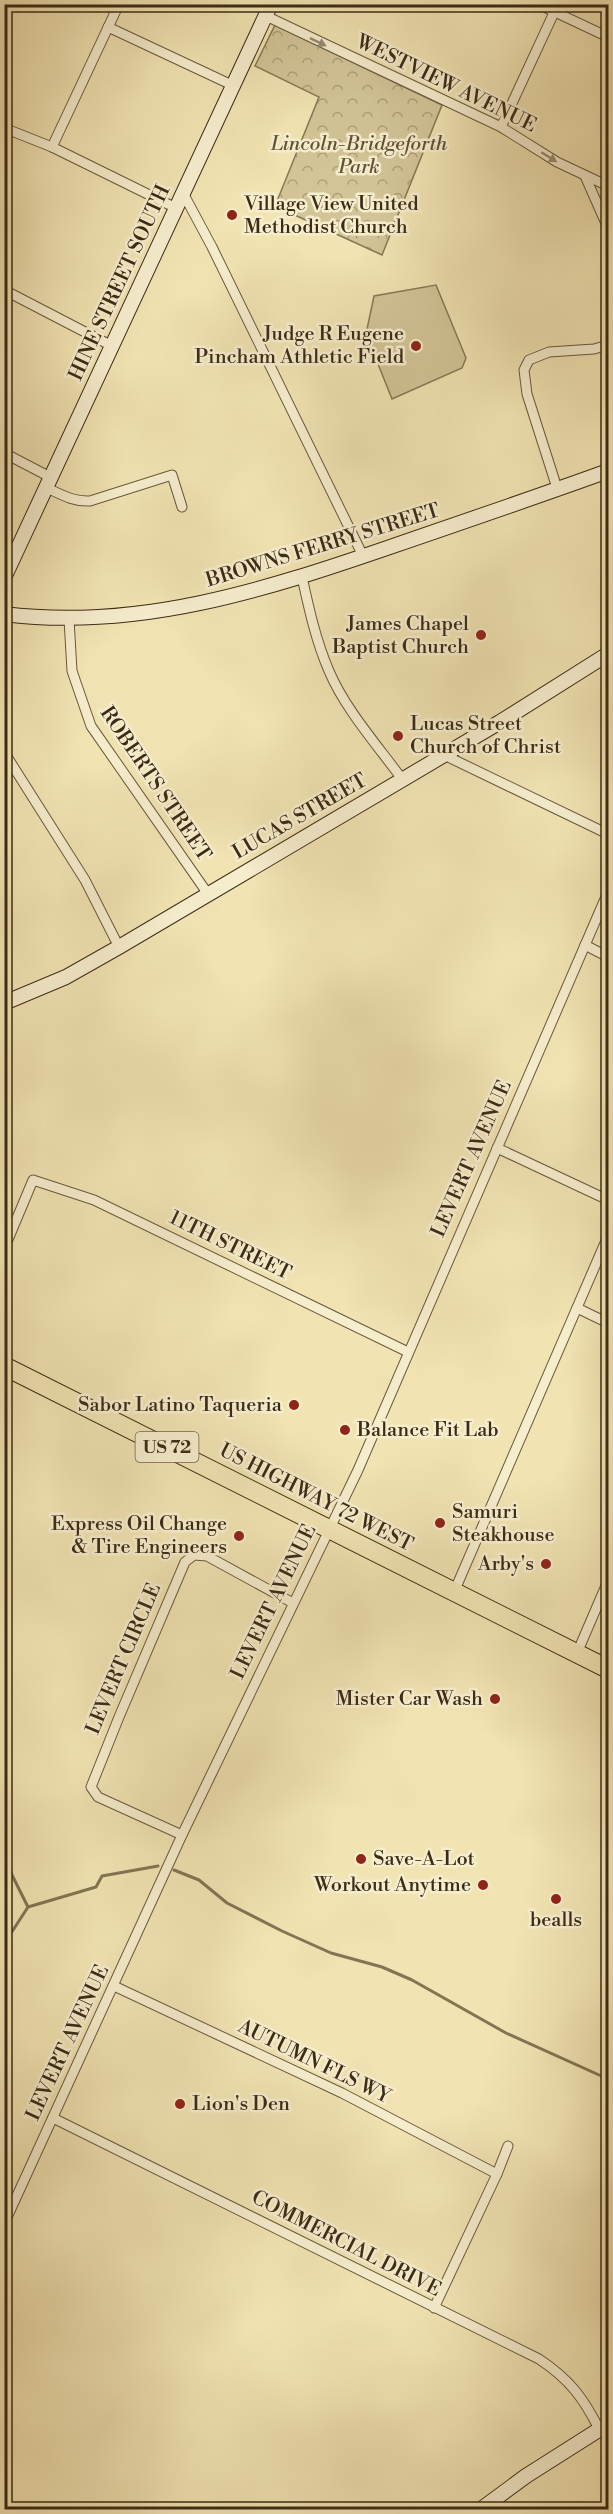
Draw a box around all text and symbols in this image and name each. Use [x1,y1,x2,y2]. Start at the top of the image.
street label: WESTVIEW AVENUE [351,29,540,139]
one-way arrow [310,37,327,46]
park label: Lincoln-Bridgeforth Park [270,132,448,180]
one-way arrow [541,151,557,162]
street label: HINE STREET SOUTH [64,181,176,385]
place label: Village View United Methodist Church [243,192,419,240]
marker: Village View United Methodist Church [225,208,239,222]
place label: Judge R Eugene Pincham Athletic Field [194,322,405,370]
marker: Judge R Eugene Pincham Athletic Field [409,339,423,353]
street label: BROWNS FERRY STREET [202,498,443,594]
place label: James Chapel Baptist Church [331,612,469,660]
marker: James Chapel Baptist Church [474,628,488,642]
street label: ROBERTS STREET [94,702,216,866]
place label: Lucas Street Church of Christ [410,712,561,760]
marker: Lucas Street Church of Christ [391,729,405,743]
street label: LUCAS STREET [228,768,372,866]
street label: LEVERT AVENUE [426,1077,518,1241]
street label: 11TH STREET [165,1206,295,1286]
place label: Sabor Latino Taqueria [78,1393,283,1418]
marker: Sabor Latino Taqueria [287,1398,301,1412]
place label: Balance Fit Lab [356,1418,499,1443]
marker: Balance Fit Lab [338,1423,352,1437]
road number: US 72 [136,1432,198,1462]
street label: US HIGHWAY 72 WEST [215,1438,417,1558]
place label: Samuri Steakhouse [452,1500,554,1548]
place label: Express Oil Change & Tire Engineers [51,1512,227,1560]
marker: Samuri Steakhouse [433,1516,447,1530]
street label: LEVERT AVENUE [226,1520,322,1684]
marker: Express Oil Change & Tire Engineers [232,1529,246,1543]
place label: Arby's [477,1552,534,1577]
marker: Arby's [539,1557,553,1571]
street label: LEVERT CIRCLE [81,1580,167,1738]
place label: Mister Car Wash [336,1687,483,1712]
marker: Mister Car Wash [488,1692,502,1706]
place label: Save-A-Lot [373,1847,475,1872]
marker: Save-A-Lot [354,1852,368,1866]
place label: Workout Anytime [313,1873,471,1898]
marker: Workout Anytime [476,1878,490,1892]
marker: bealls [549,1892,563,1906]
place label: bealls [530,1908,582,1933]
street label: LEVERT AVENUE [21,1961,115,2125]
street label: AUTUMN FLS WY [233,2014,395,2110]
place label: Lion's Den [192,2092,290,2117]
marker: Lion's Den [173,2097,187,2111]
street label: COMMERCIAL DRIVE [247,2185,445,2303]

